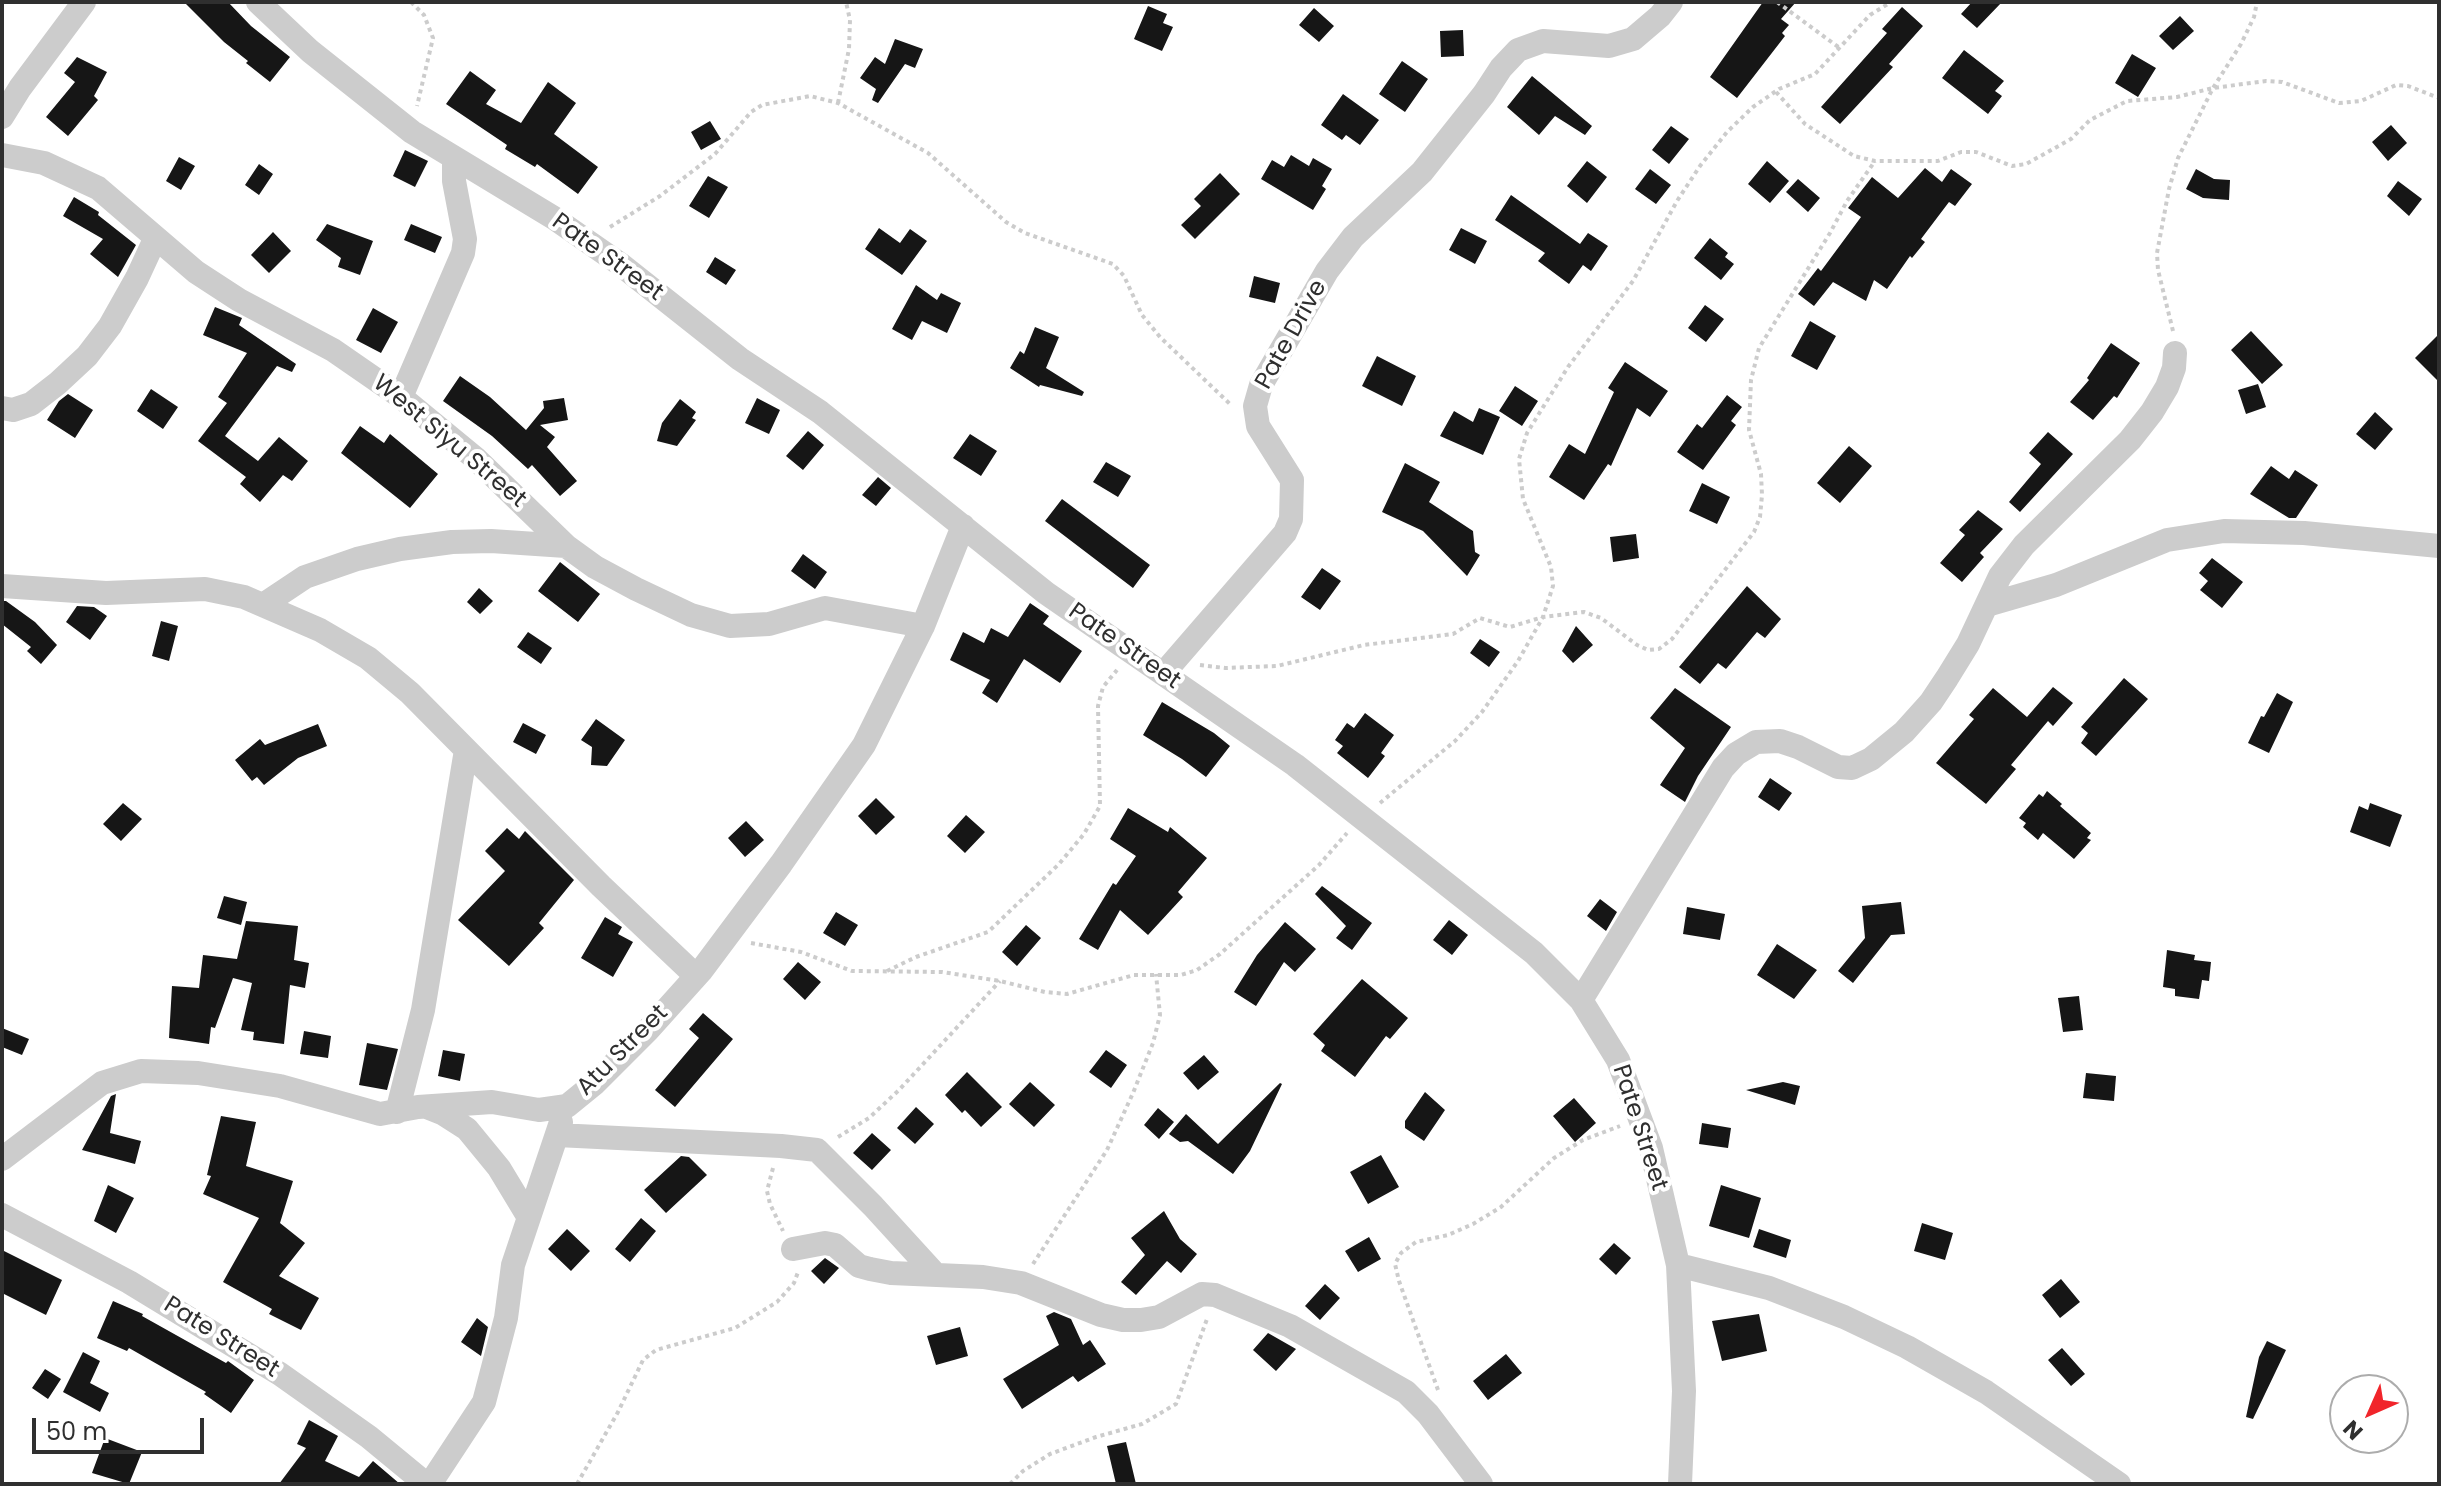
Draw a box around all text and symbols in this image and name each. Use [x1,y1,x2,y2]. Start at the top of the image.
street label: Pate Street [546,208,668,308]
street label: Pate Drive [1250,275,1334,395]
street label: West Siyu Street [366,369,532,515]
street label: Pate Street [1062,598,1186,696]
street label: Atu Street [571,999,675,1103]
street label: Pate Street [1605,1062,1673,1194]
street label: Pate Street [158,1291,284,1385]
north arrow [2329,1374,2409,1454]
scale bar [36,1402,208,1452]
text: N [2336,1413,2370,1447]
text: 50 m [46,1415,107,1448]

